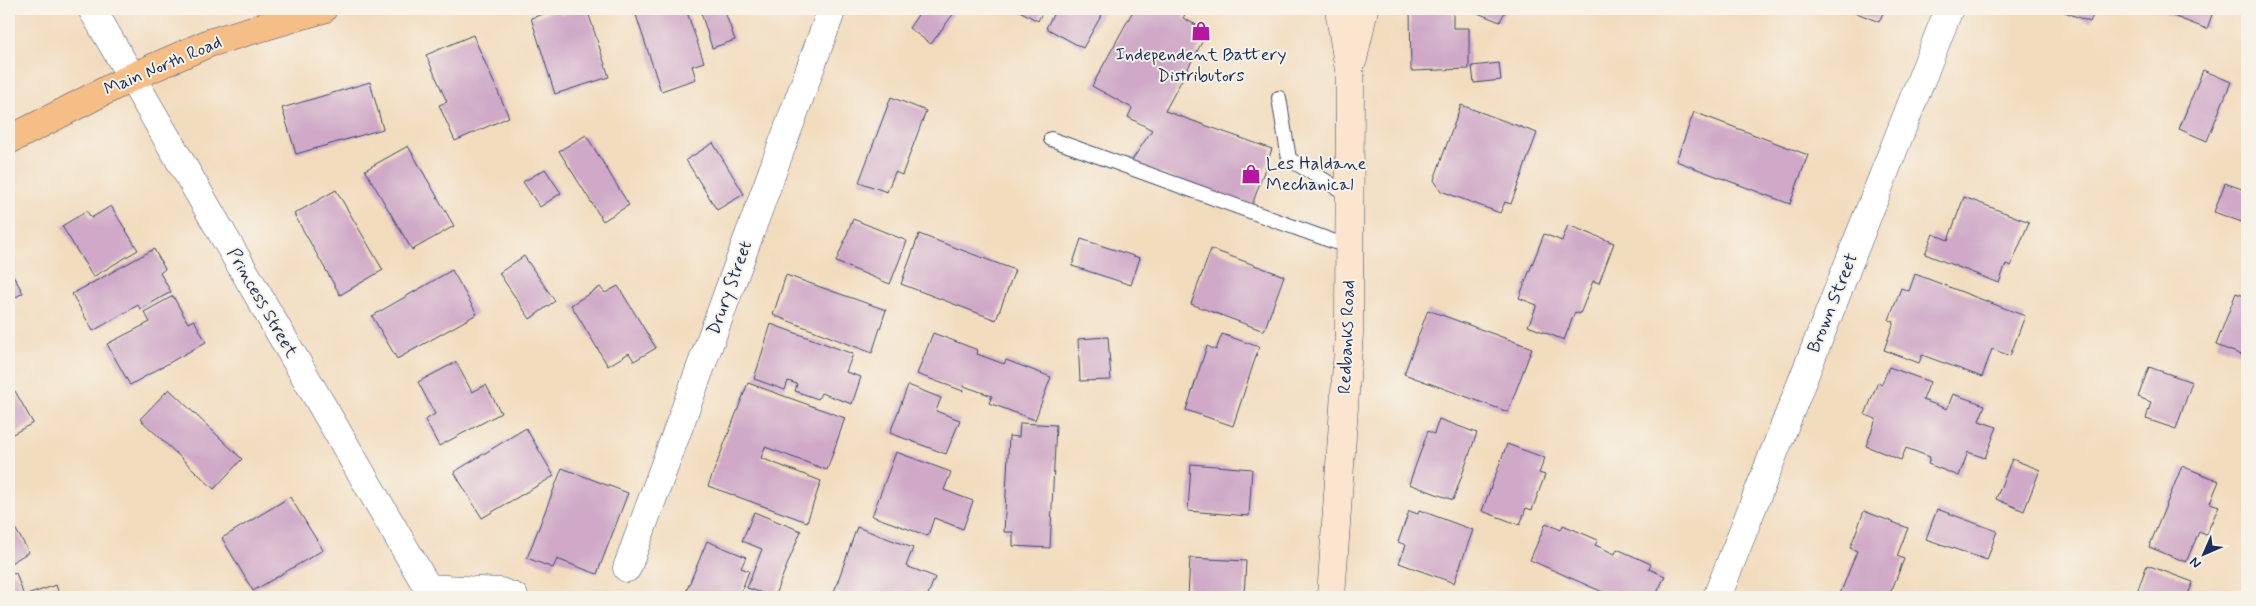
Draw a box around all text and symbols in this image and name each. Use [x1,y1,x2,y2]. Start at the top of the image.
shop icon: Independent Battery Distributors [1190,20,1212,42]
street label: Main North Road [100,30,226,102]
place label: Independent Battery Distributors [1116,43,1286,88]
place label: Les Haldane Mechanical [1266,152,1367,197]
shop icon: Les Haldane Mechanical [1240,163,1262,185]
street label: Drury Street [702,237,758,338]
street label: Princess Street [221,244,303,363]
street label: Brown Street [1802,250,1864,356]
street label: Redbanks Road [1333,280,1361,394]
north arrow [2178,528,2228,578]
text: N [2186,553,2205,572]

